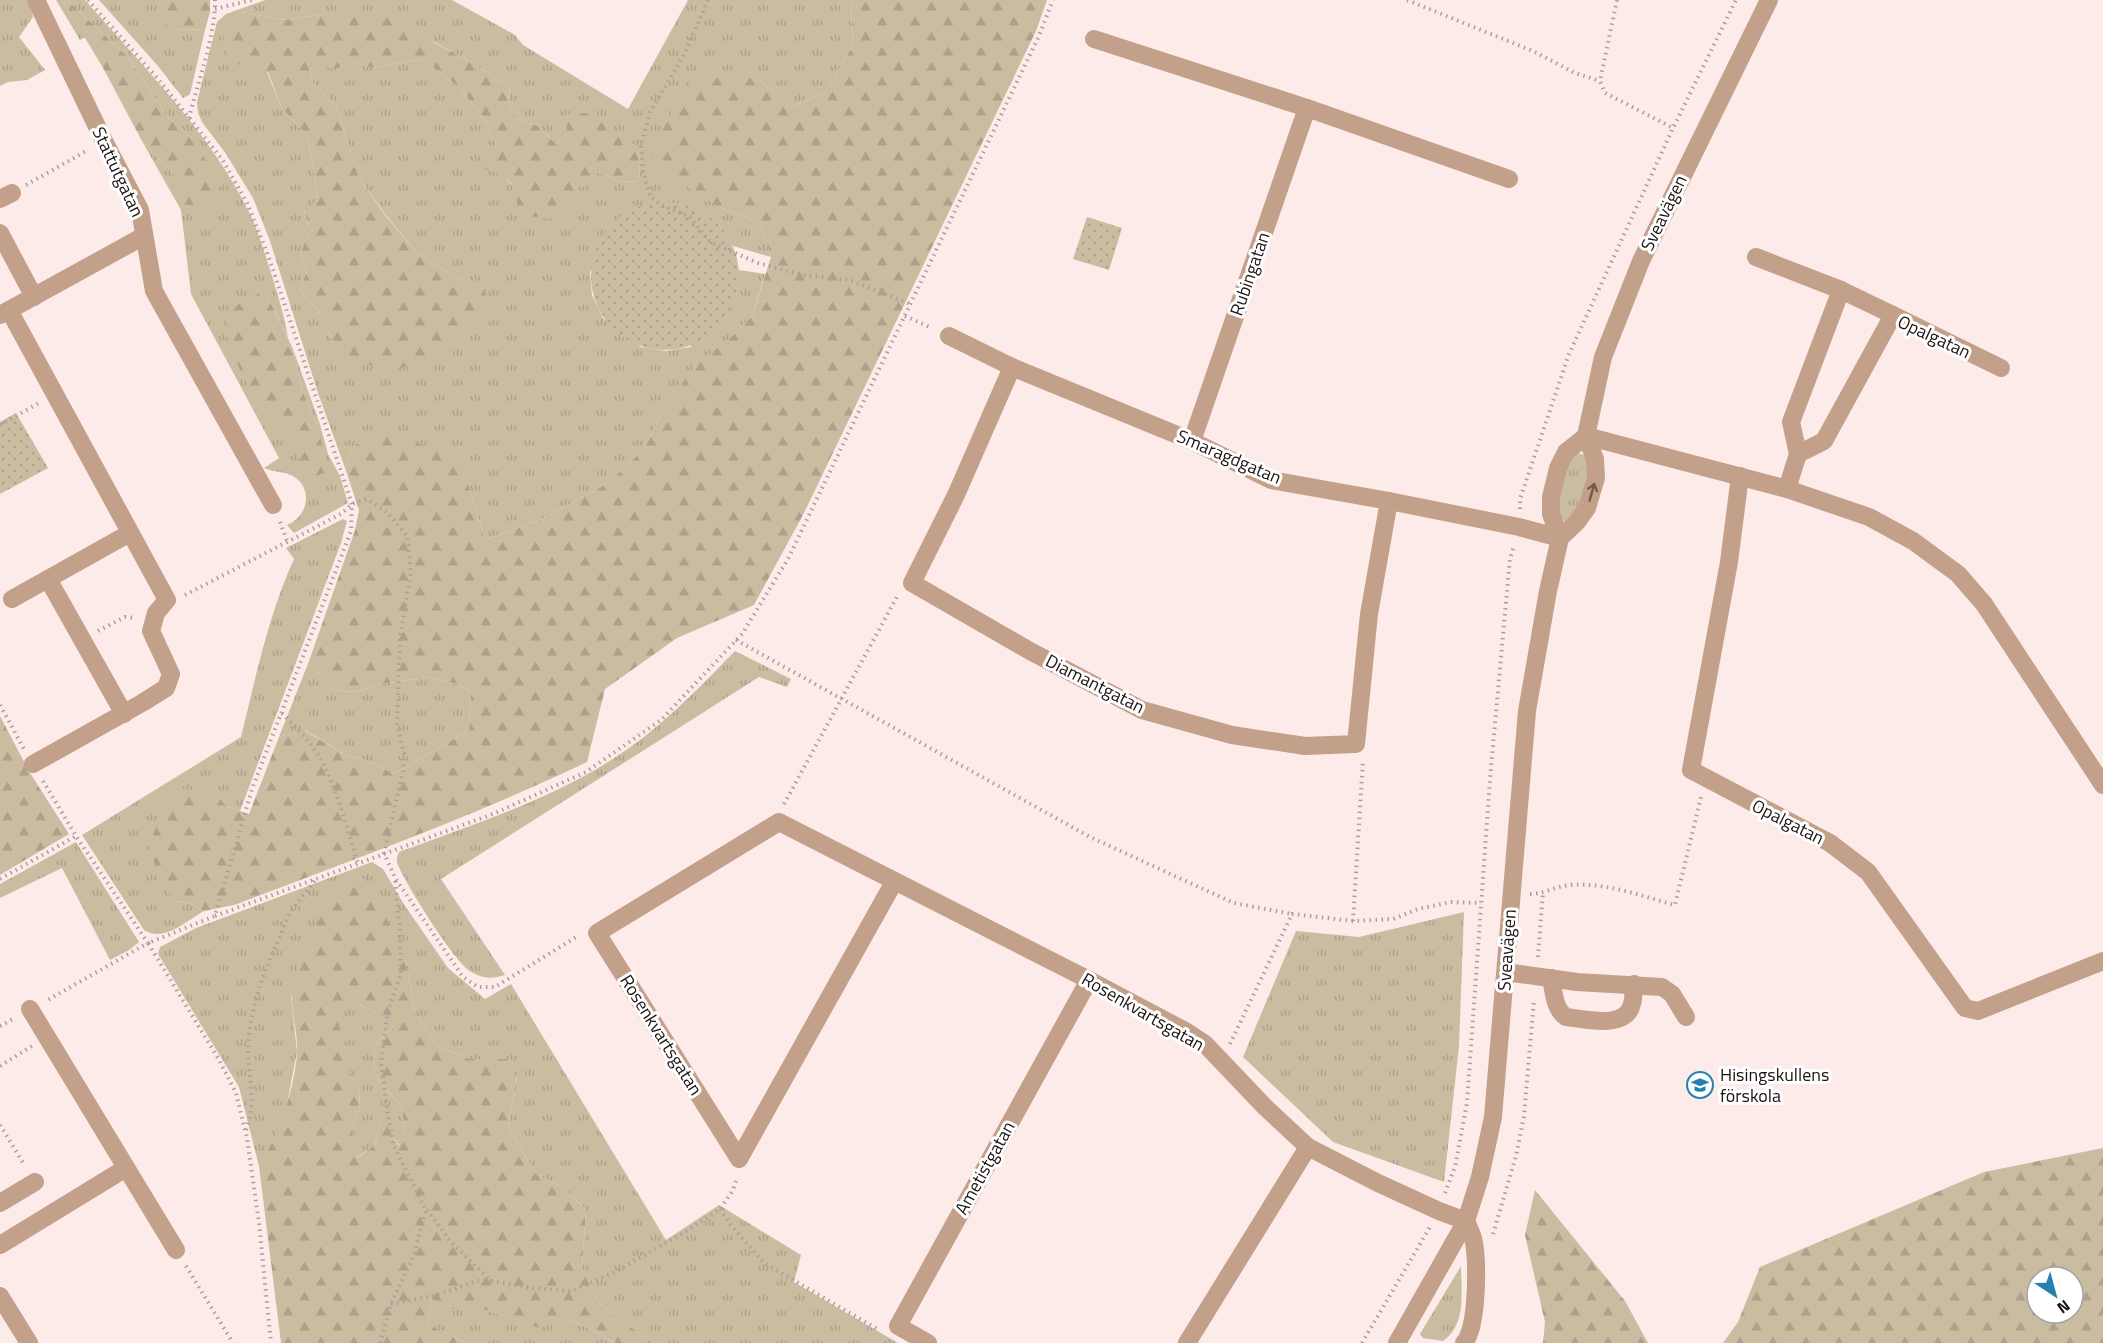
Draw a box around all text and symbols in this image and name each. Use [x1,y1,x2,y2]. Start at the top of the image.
street label: Stattutgatan [86,122,151,221]
street label: Sveavägen [1634,170,1694,255]
street label: Rubingatan [1223,228,1276,319]
street label: Opalgatan [1893,308,1975,365]
street label: Smaragdgatan [1173,422,1286,491]
one-way arrow [1587,482,1598,501]
street label: Diamantgatan [1041,647,1149,720]
street label: Opalgatan [1747,792,1829,851]
street label: Sveavägen [1490,908,1523,992]
street label: Rosenkvartsgatan [1077,965,1210,1058]
street label: Rosenkvartsgatan [613,969,709,1100]
place label: Hisingskullens förskola [1720,1061,1829,1109]
school or university icon: Hisingskullens förskola [1685,1070,1715,1100]
street label: Ametistgatan [948,1116,1021,1219]
north arrow [2025,1265,2085,1325]
text: N [2052,1294,2075,1320]

